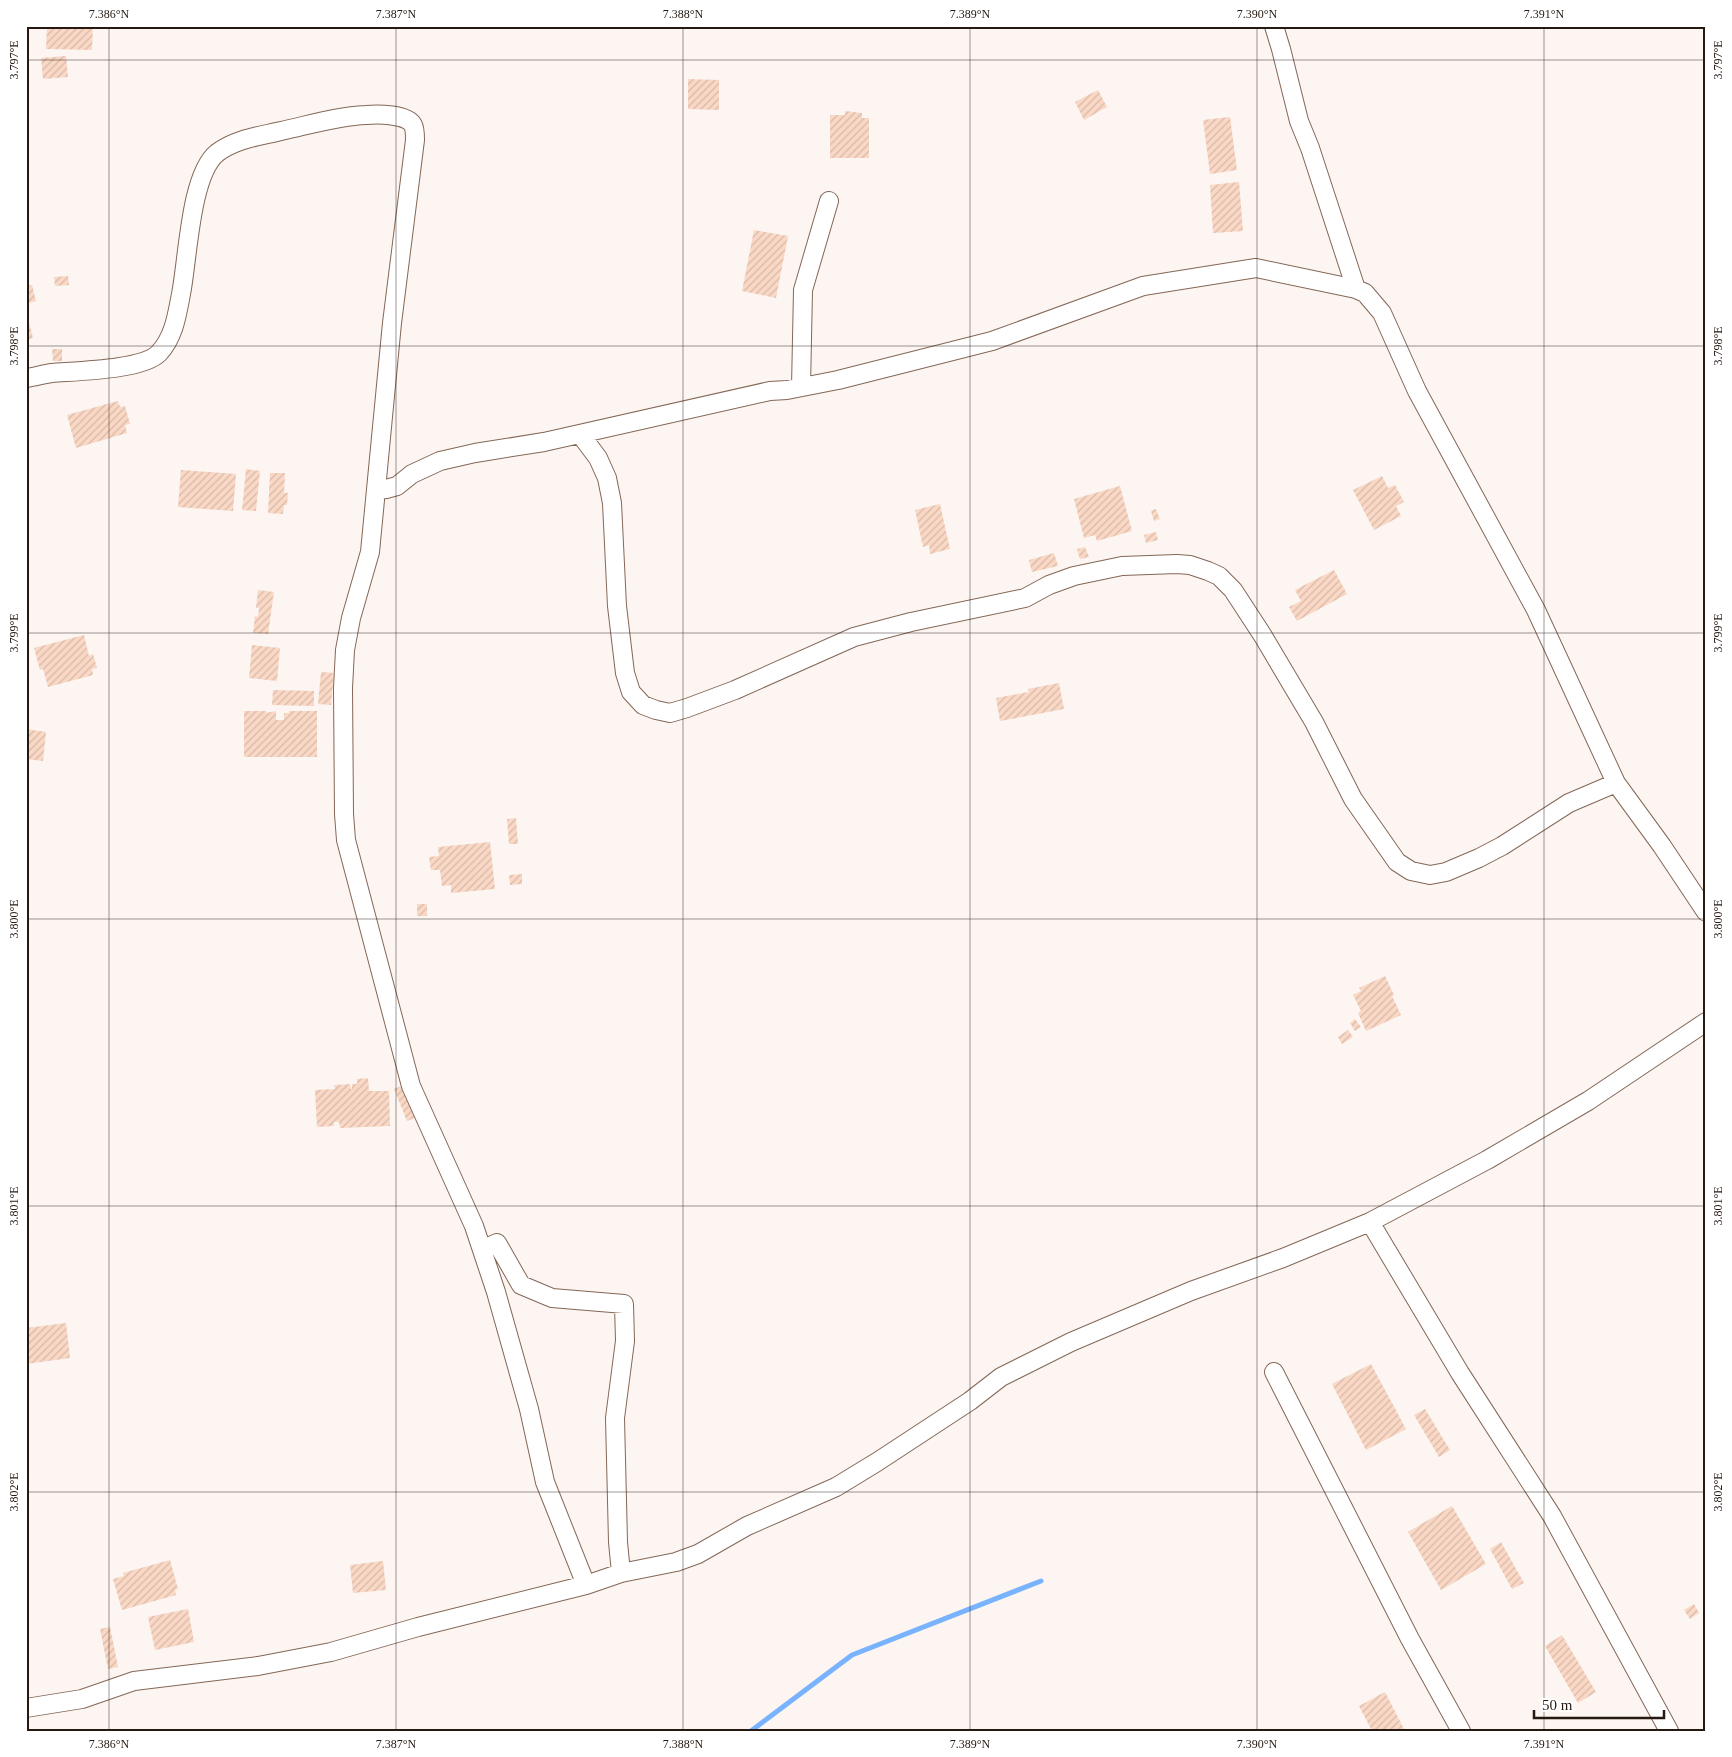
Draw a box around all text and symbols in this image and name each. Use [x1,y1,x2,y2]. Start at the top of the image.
text: 7.386°N [89,7,130,21]
text: 7.387°N [376,7,417,21]
text: 7.388°N [663,7,704,21]
text: 7.389°N [950,7,991,21]
text: 7.390°N [1237,7,1278,21]
text: 7.391°N [1524,7,1565,21]
text: 3.797°E [7,40,21,80]
text: 3.797°E [1711,40,1725,80]
text: 3.798°E [7,326,21,366]
text: 3.798°E [1711,326,1725,366]
text: 3.799°E [7,613,21,653]
text: 3.799°E [1711,613,1725,653]
text: 3.800°E [7,899,21,939]
text: 3.800°E [1711,899,1725,939]
text: 3.801°E [7,1186,21,1226]
text: 3.801°E [1711,1186,1725,1226]
text: 3.802°E [7,1472,21,1512]
text: 3.802°E [1711,1472,1725,1512]
scale bar [1534,1687,1664,1719]
text: 50 m [1542,1697,1573,1713]
text: 7.386°N [89,1737,130,1751]
text: 7.387°N [376,1737,417,1751]
text: 7.388°N [663,1737,704,1751]
text: 7.389°N [950,1737,991,1751]
text: 7.390°N [1237,1737,1278,1751]
text: 7.391°N [1524,1737,1565,1751]

